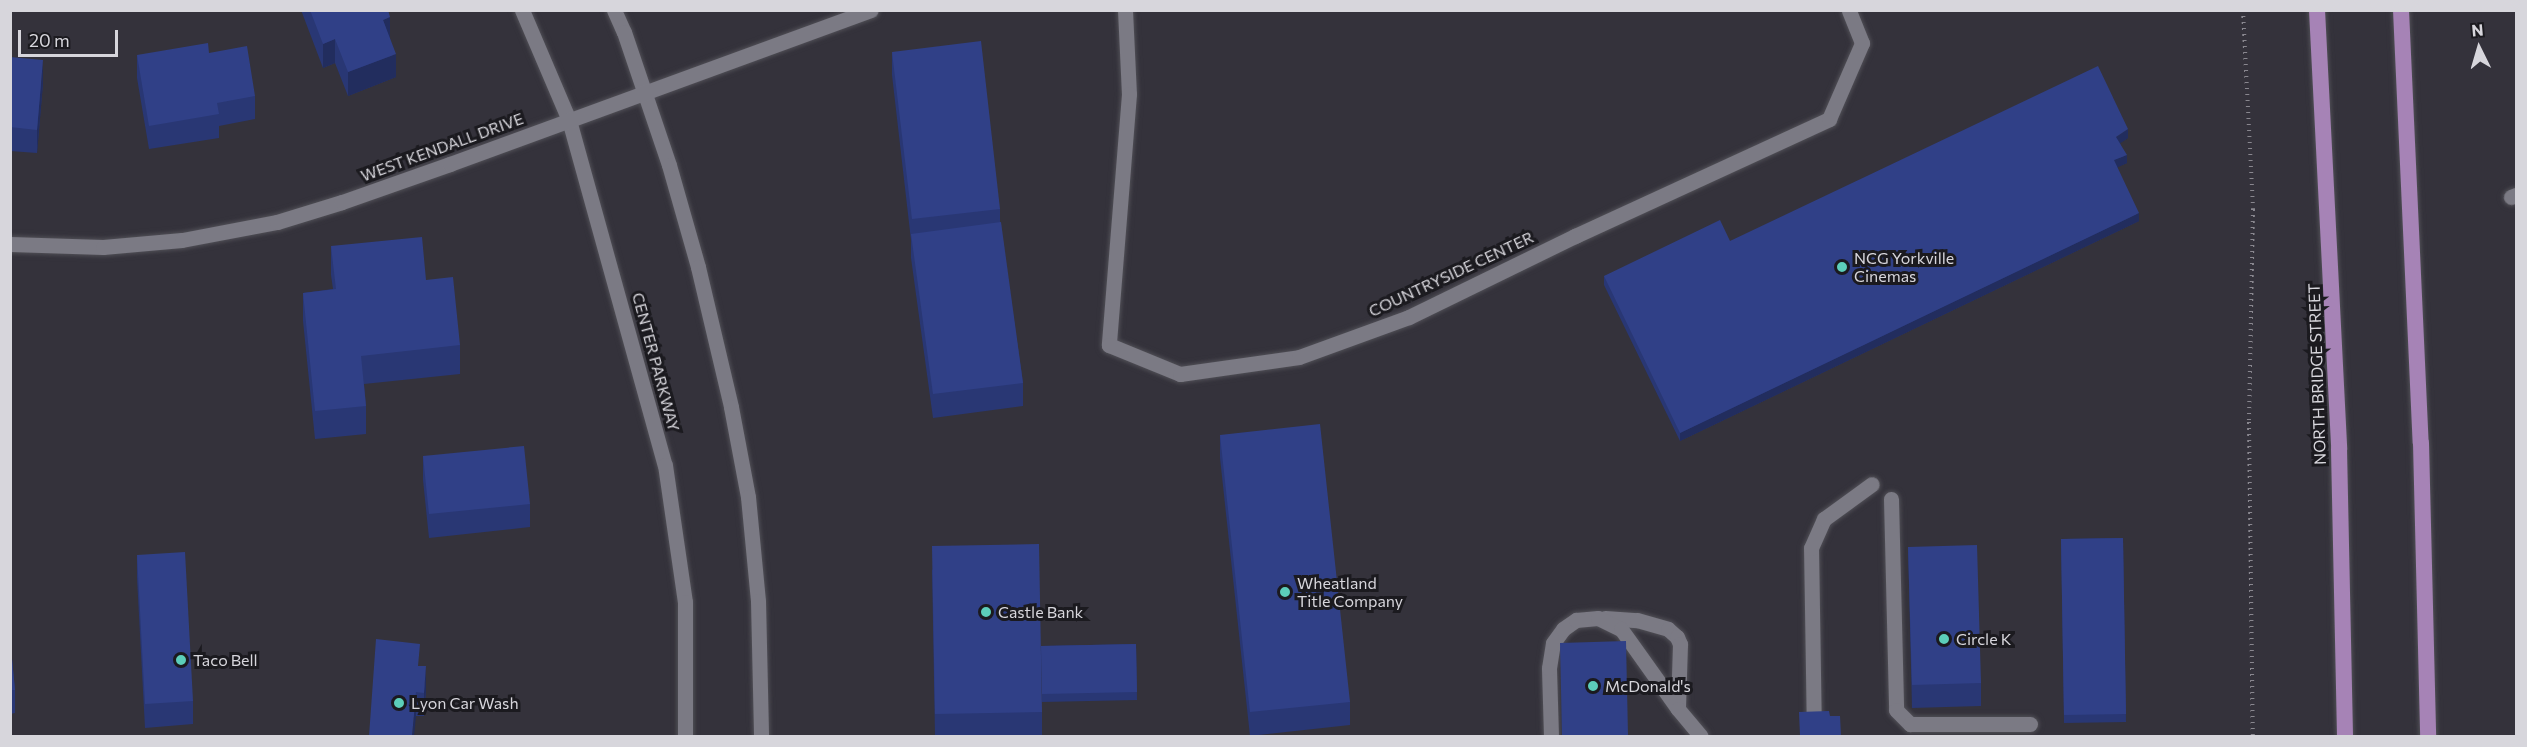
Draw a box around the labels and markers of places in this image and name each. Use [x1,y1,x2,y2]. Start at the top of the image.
place label: NCG Yorkville Cinemas [1854,248,1954,286]
marker: NCG Yorkville Cinemas [1835,260,1849,274]
place label: Wheatland Title Company [1297,573,1403,611]
marker: Wheatland Title Company [1278,585,1292,599]
place label: Castle Bank [998,602,1083,622]
marker: Castle Bank [979,605,993,619]
place label: Circle K [1956,629,2011,649]
marker: Circle K [1937,632,1951,646]
place label: Taco Bell [193,650,258,670]
marker: Taco Bell [174,653,188,667]
place label: McDonald's [1605,676,1691,696]
marker: McDonald's [1586,679,1600,693]
place label: Lyon Car Wash [411,693,519,713]
marker: Lyon Car Wash [392,696,406,710]

